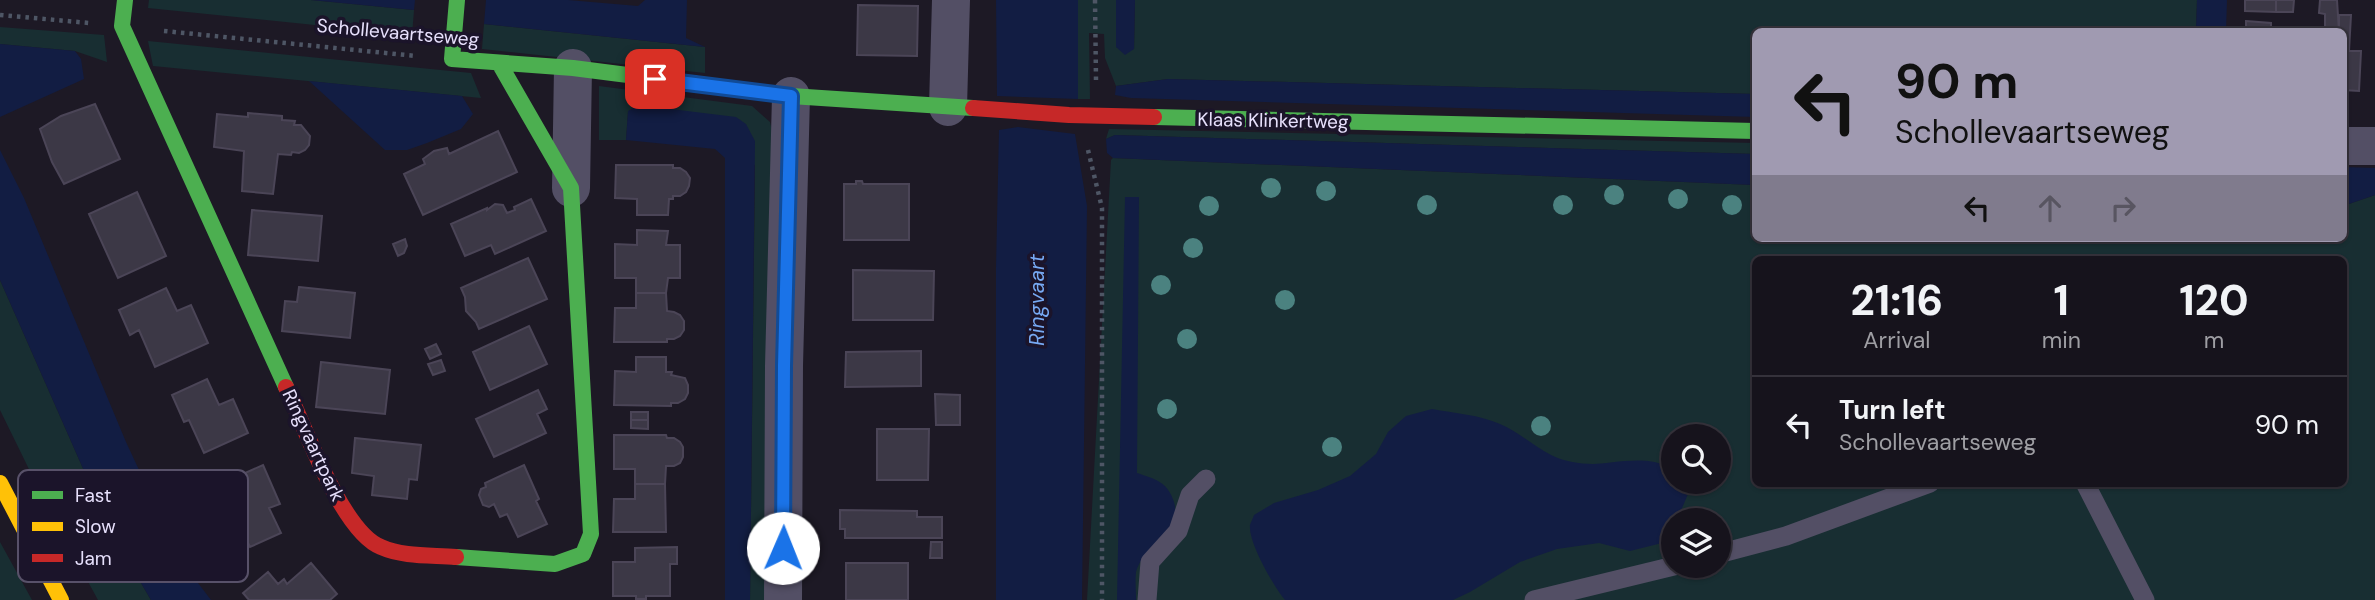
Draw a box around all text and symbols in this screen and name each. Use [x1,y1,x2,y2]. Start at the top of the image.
street label: Schollevaartseweg [316,13,481,52]
pin [625,49,685,109]
text: 90 m [1895,49,2018,113]
icon: left [1780,56,1871,147]
icon: arrive [636,60,674,98]
street label: Klaas Klinkertweg [1197,107,1349,134]
text: Schollevaartseweg [1895,111,2170,153]
icon: left [1958,189,1996,227]
icon: ahead [2031,189,2069,227]
icon: right [2104,189,2142,227]
water label: Ringvaart [1023,253,1051,346]
text: 21:16 [1850,273,1943,328]
text: 1 [2054,273,2069,328]
text: 120 [2179,273,2249,328]
text: Arrival [1863,325,1930,355]
text: min [2042,325,2081,355]
text: m [2204,325,2224,355]
street label: Ringvaartpark [277,385,351,506]
text: Turn left [1839,393,1946,427]
icon: left [1780,406,1818,444]
text: 90 m [2255,408,2319,442]
map controls [1661,424,1731,578]
button: search [1661,424,1731,494]
text: Schollevaartseweg [1839,427,2036,457]
legend [18,470,248,582]
text: Fast [75,483,111,508]
button: layers [1661,508,1731,578]
position arrow [746,511,820,585]
text: Slow [75,514,116,539]
text: Jam [75,546,112,571]

